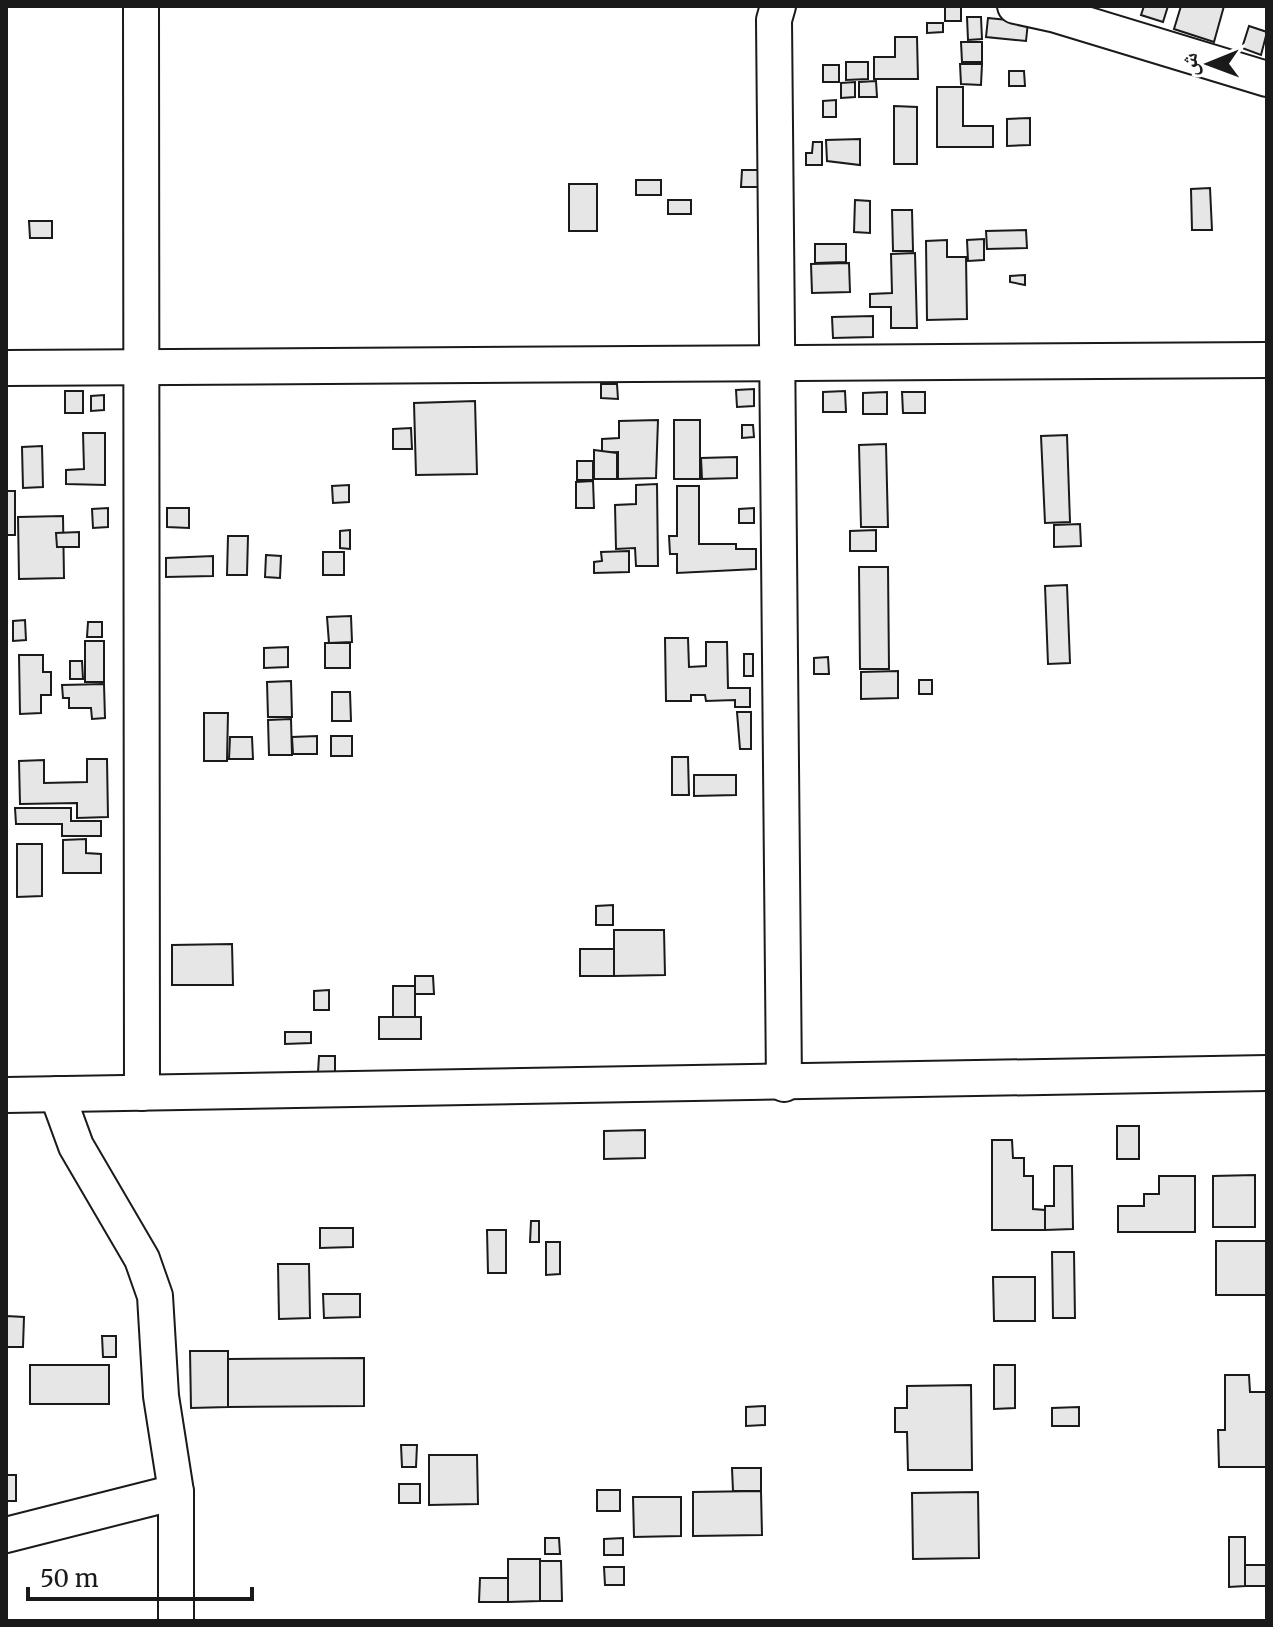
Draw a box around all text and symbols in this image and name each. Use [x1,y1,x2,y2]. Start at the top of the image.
north arrow [1169,24,1249,104]
text: ش [1175,52,1203,76]
scale bar [28,1551,252,1601]
text: 50 m [40,1563,99,1594]

